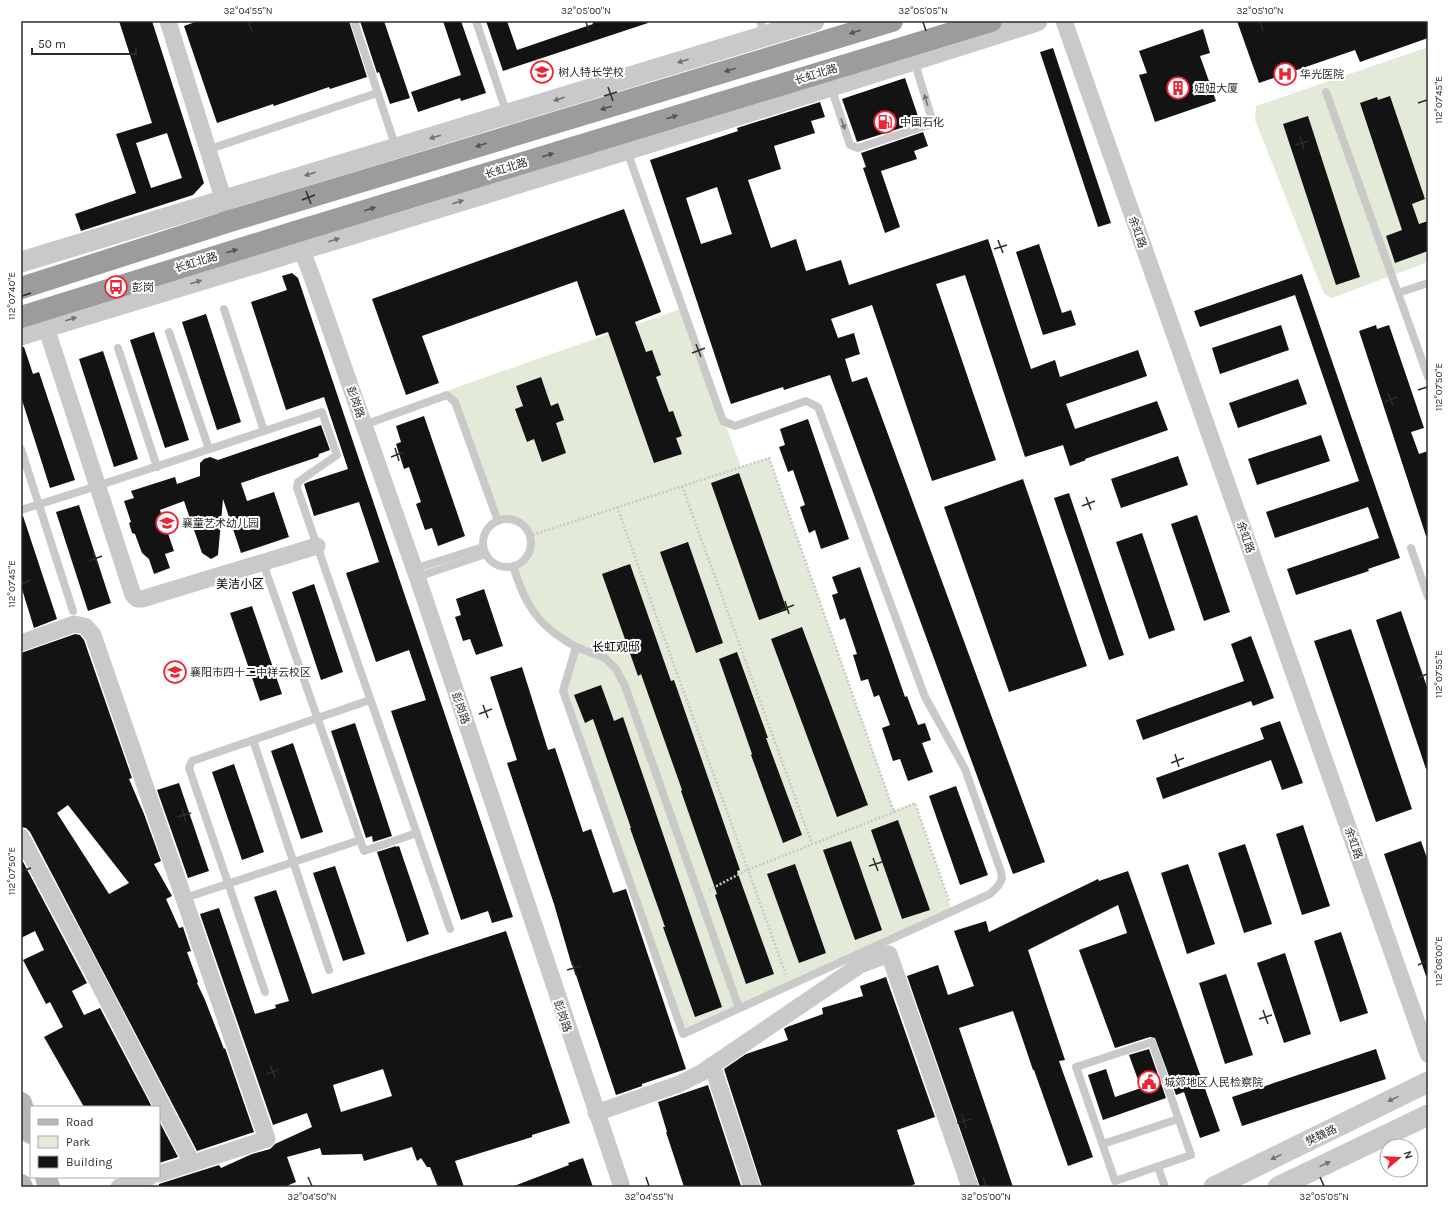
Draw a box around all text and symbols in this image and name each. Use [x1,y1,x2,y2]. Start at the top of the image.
text: 32°04'55"N [223,5,273,17]
text: 32°05'00"N [561,5,611,17]
text: 32°05'05"N [898,5,948,17]
text: 32°05'10"N [1236,5,1284,17]
one-way arrow [848,29,860,35]
scale bar [32,30,136,56]
text: 50 m [38,37,66,51]
school or university icon: 树人特长学校 [529,59,555,85]
one-way arrow [677,59,689,65]
hospital icon: 华光医院 [1272,61,1298,87]
street label: 长虹北路 [793,62,839,87]
place label: 树人特长学校 [558,66,624,79]
one-way arrow [724,67,736,73]
place label: 华光医院 [1300,68,1344,81]
building icon: 妞妞大厦 [1165,75,1191,101]
text: 112°07'45"E [1433,76,1445,124]
place label: 妞妞大厦 [1194,82,1238,95]
one-way arrow [923,94,929,106]
one-way arrow [553,96,565,102]
one-way arrow [600,105,612,111]
fuel station icon: 中国石化 [872,109,898,135]
one-way arrow [667,114,679,120]
place label: 中国石化 [900,116,944,129]
one-way arrow [840,118,846,130]
one-way arrow [428,134,440,140]
one-way arrow [475,142,487,148]
one-way arrow [542,152,554,158]
street label: 长虹北路 [483,156,529,181]
one-way arrow [304,171,316,177]
one-way arrow [452,199,464,205]
one-way arrow [364,206,376,212]
street label: 余虹路 [1126,214,1149,250]
one-way arrow [328,237,340,243]
one-way arrow [226,248,238,254]
street label: 长虹北路 [173,250,219,275]
text: 112°07'40"E [6,272,18,320]
bus stop icon: 彭岗 [103,274,129,300]
one-way arrow [190,279,202,285]
place label: 彭岗 [132,281,154,294]
one-way arrow [66,316,78,322]
text: 112°07'50"E [1433,363,1445,411]
street label: 彭岗路 [344,384,367,420]
school or university icon: 襄童艺术幼儿园 [154,510,180,536]
place label: 襄童艺术幼儿园 [182,517,259,530]
street label: 余虹路 [1234,519,1257,555]
text: 112°07'45"E [6,560,18,608]
district label: 美洁小区 [216,577,264,591]
district label: 长虹观邸 [592,640,640,654]
text: 112°07'55"E [1433,650,1445,698]
school or university icon: 襄阳市四十二中祥云校区 [162,659,188,685]
place label: 襄阳市四十二中祥云校区 [190,666,311,679]
street label: 彭岗路 [449,690,472,726]
street label: 余虹路 [1342,825,1365,861]
text: 112°07'50"E [6,847,18,895]
text: 112°08'00"E [1433,936,1445,986]
street label: 彭岗路 [551,998,574,1034]
public building icon: 城郊地区人民检察院 [1136,1069,1162,1095]
place label: 城郊地区人民检察院 [1164,1076,1263,1089]
one-way arrow [1387,1096,1399,1102]
legend [30,1106,160,1178]
text: Road [66,1115,94,1129]
street label: 樊魏路 [1304,1122,1339,1149]
text: Park [66,1135,91,1149]
north arrow [1379,1138,1419,1178]
text: N [1401,1149,1415,1161]
one-way arrow [1271,1154,1282,1160]
text: Building [66,1155,113,1169]
one-way arrow [1320,1161,1331,1167]
text: 32°04'50"N [287,1191,337,1203]
text: 32°04'55"N [624,1191,674,1203]
text: 32°05'00"N [961,1191,1011,1203]
text: 32°05'05"N [1299,1191,1349,1203]

